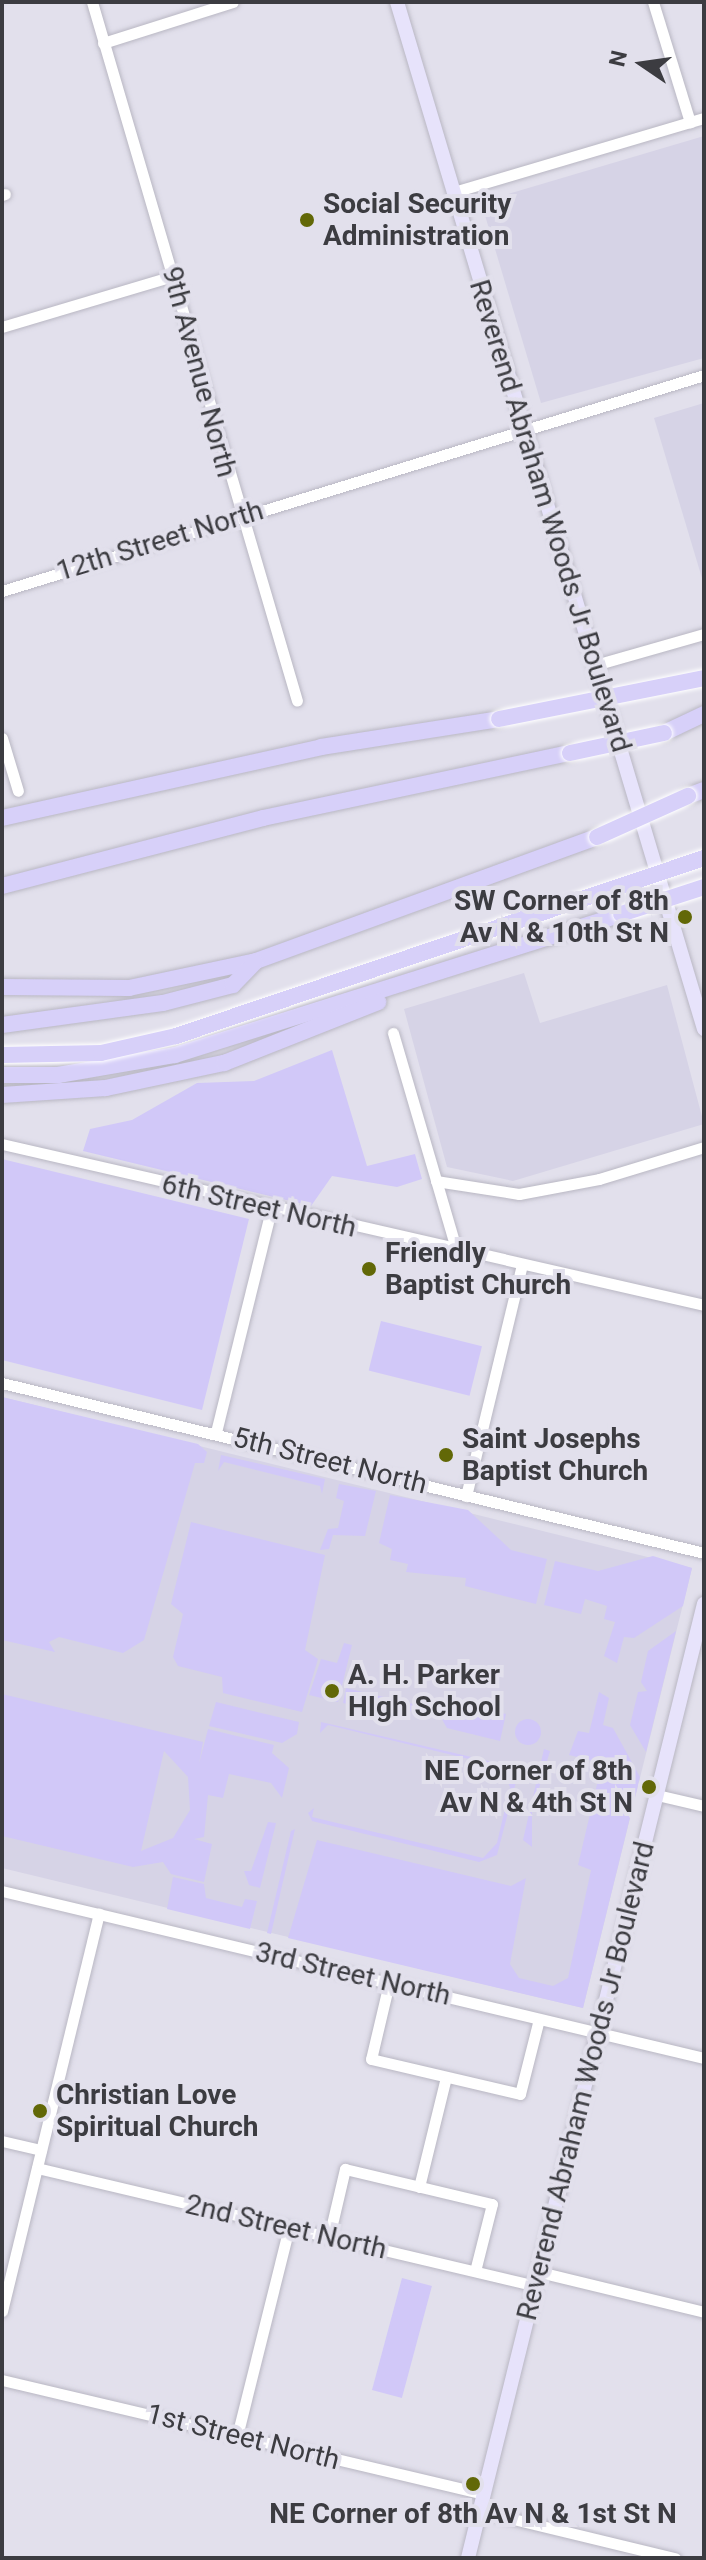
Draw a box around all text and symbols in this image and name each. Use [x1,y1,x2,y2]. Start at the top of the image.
north arrow [602,24,682,104]
text: N [604,48,632,69]
place label: Social Security Administration [323,187,511,253]
marker: Social Security Administration [298,211,316,229]
street label: 9th Avenue North [155,263,243,481]
street label: Reverend Abraham Woods Jr Boulevard [462,276,638,756]
street label: 12th Street North [53,494,267,588]
place label: SW Corner of 8th Av N & 10th St N [454,884,669,950]
marker: SW Corner of 8th Av N & 10th St N [676,908,694,926]
street label: 6th Street North [158,1167,360,1245]
place label: Friendly Baptist Church [385,1236,571,1302]
marker: Friendly Baptist Church [360,1260,378,1278]
street label: 5th Street North [230,1421,430,1501]
place label: Saint Josephs Baptist Church [462,1422,648,1488]
marker: Saint Josephs Baptist Church [437,1446,455,1464]
place label: A. H. Parker HIgh School [348,1658,501,1724]
marker: A. H. Parker HIgh School [323,1682,341,1700]
place label: NE Corner of 8th Av N & 4th St N [424,1754,633,1820]
marker: NE Corner of 8th Av N & 4th St N [640,1778,658,1796]
street label: Reverend Abraham Woods Jr Boulevard [510,1838,662,2324]
street label: 3rd Street North [252,1935,454,2013]
place label: Christian Love Spiritual Church [56,2078,259,2144]
marker: Christian Love Spiritual Church [31,2102,49,2120]
street label: 2nd Street North [182,2188,390,2266]
street label: 1st Street North [143,2397,343,2477]
marker: NE Corner of 8th Av N & 1st St N [464,2475,482,2493]
place label: NE Corner of 8th Av N & 1st St N [269,2497,677,2531]

